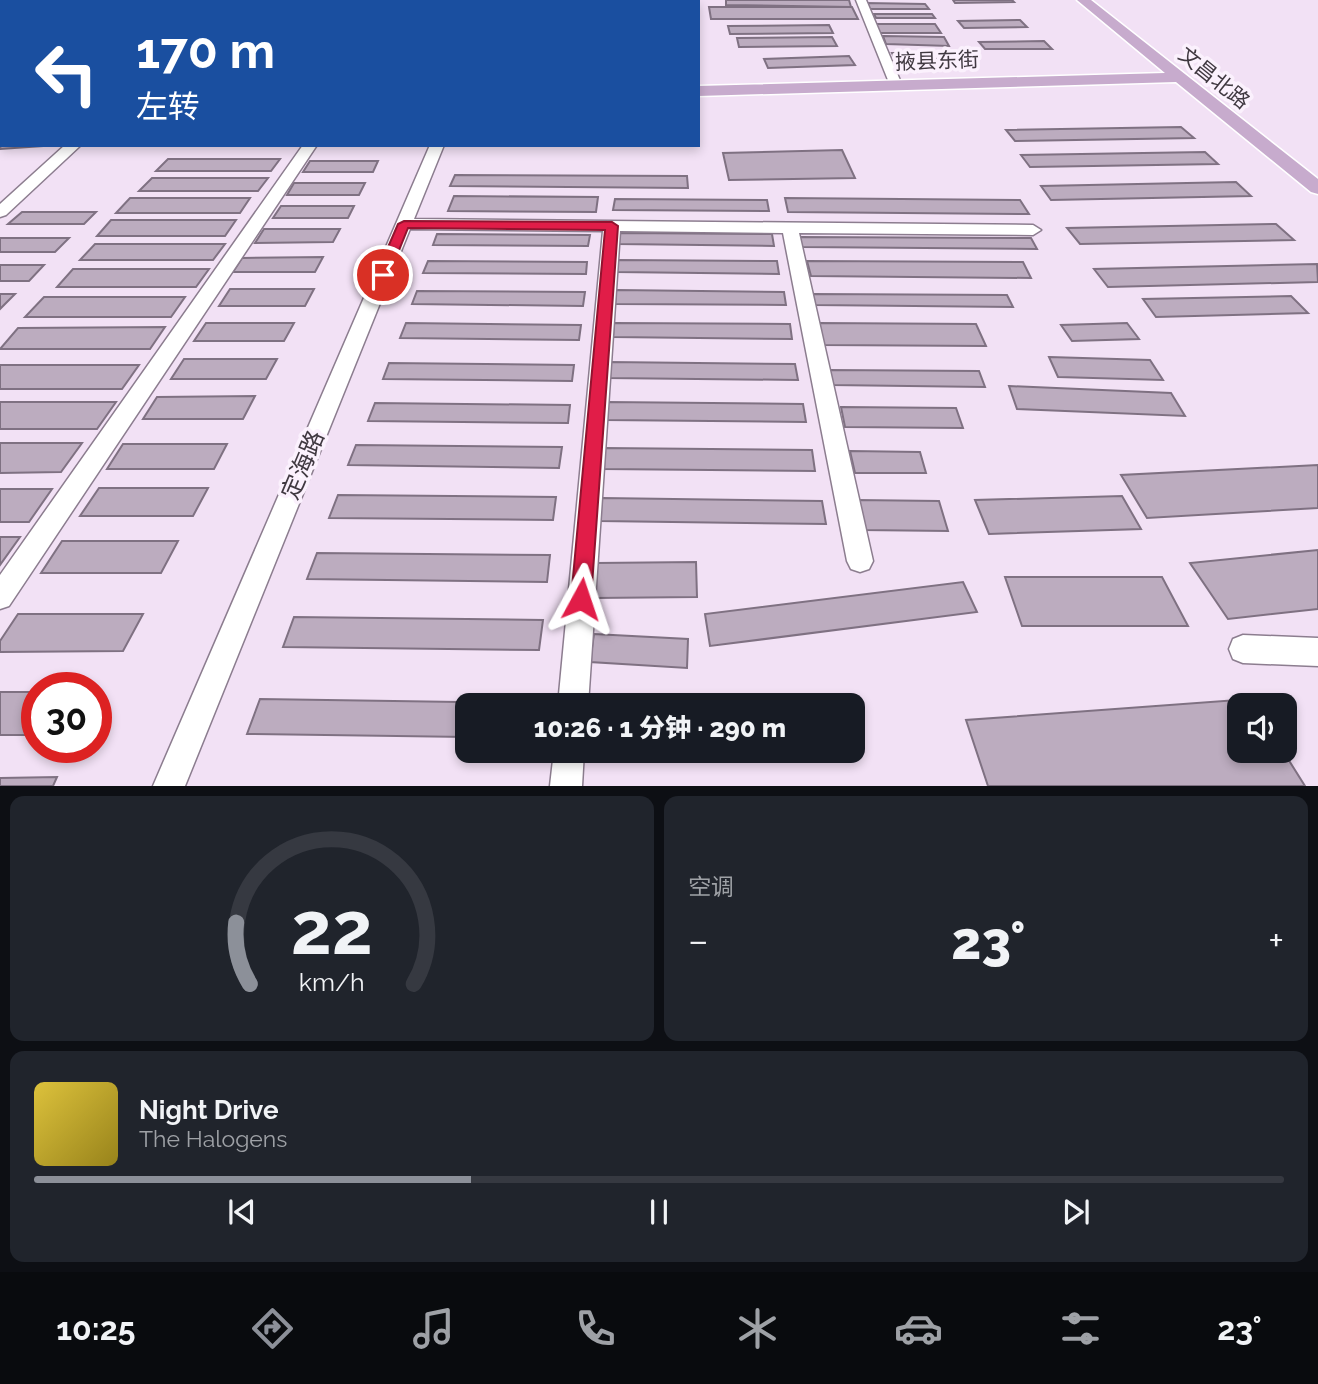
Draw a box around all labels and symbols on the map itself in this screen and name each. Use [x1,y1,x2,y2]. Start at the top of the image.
street label: 文昌北路 [1174,41,1255,114]
street label: 掖县东街 [895,47,979,74]
pin [353,245,413,305]
street label: 定海路 [275,426,330,504]
position arrow [544,562,618,636]
speed limit sign: 30 [21,672,112,763]

